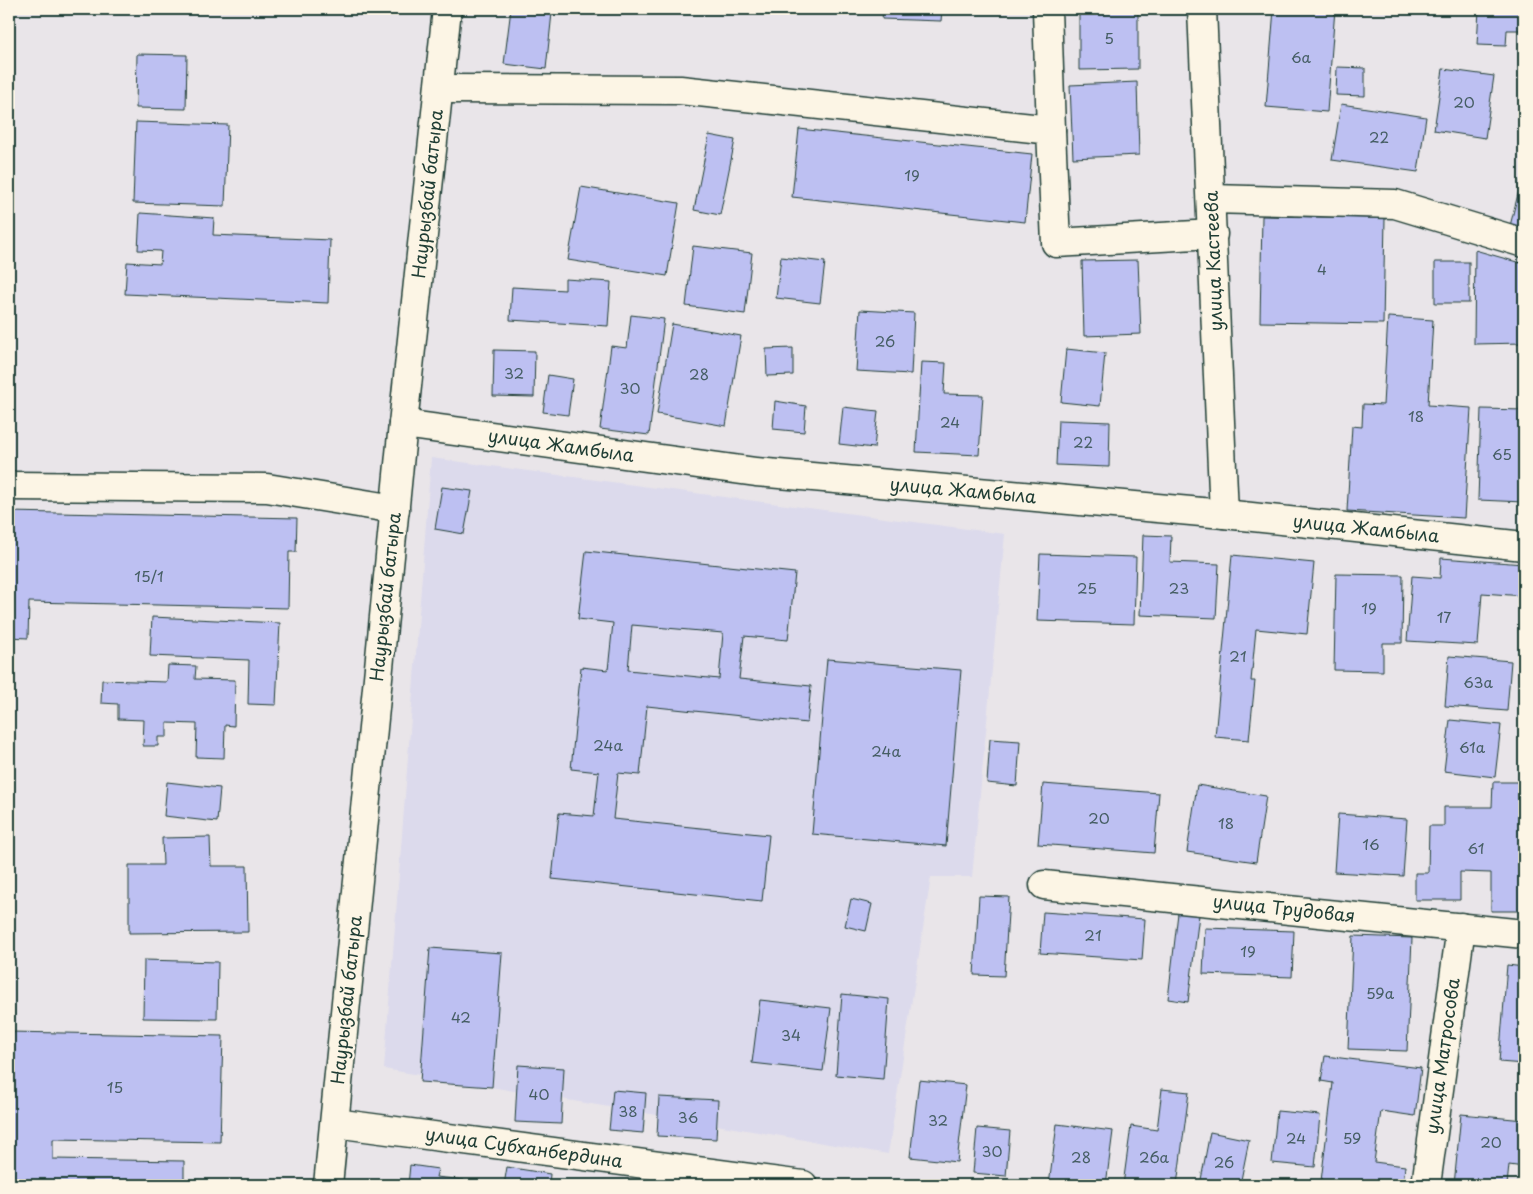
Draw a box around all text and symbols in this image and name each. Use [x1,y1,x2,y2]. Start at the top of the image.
house number: 5 [1104,26,1114,49]
house number: 6а [1291,45,1312,68]
house number: 20 [1453,90,1475,113]
street label: Наурызбай батыра [404,107,449,280]
house number: 22 [1369,125,1389,148]
house number: 19 [904,163,920,186]
street label: улица Кастеева [1197,190,1228,332]
house number: 4 [1317,257,1327,280]
house number: 26 [875,329,895,352]
house number: 32 [504,361,524,384]
house number: 28 [689,362,709,385]
house number: 30 [620,376,640,399]
house number: 18 [1408,404,1424,427]
house number: 24 [940,410,960,433]
street label: улица Жамбыла [486,421,637,468]
house number: 22 [1073,430,1093,453]
house number: 65 [1492,442,1512,465]
street label: улица Жамбыла [889,470,1038,509]
street label: улица Жамбыла [1292,506,1442,549]
street label: Наурызбай батыра [362,510,407,683]
house number: 15/1 [134,564,164,587]
house number: 25 [1077,576,1097,599]
house number: 23 [1169,576,1189,599]
house number: 19 [1361,596,1377,619]
house number: 17 [1437,605,1451,628]
house number: 21 [1229,644,1247,667]
house number: 63а [1463,670,1493,693]
house number: 24а [593,733,623,756]
house number: 61а [1459,735,1486,758]
house number: 24а [871,739,901,762]
house number: 20 [1088,806,1110,829]
house number: 18 [1218,811,1234,834]
house number: 16 [1362,832,1380,855]
house number: 61 [1468,836,1484,859]
street label: улица Трудовая [1212,887,1357,928]
street label: Наурызбай батыра [323,913,368,1086]
house number: 21 [1084,923,1102,946]
house number: 19 [1240,939,1256,962]
street label: улица Матросова [1417,975,1466,1136]
house number: 59а [1366,981,1395,1004]
house number: 42 [451,1005,471,1028]
house number: 34 [781,1023,801,1046]
house number: 15 [107,1075,123,1098]
house number: 40 [529,1082,549,1105]
house number: 38 [618,1099,638,1122]
house number: 36 [678,1105,698,1128]
house number: 32 [928,1108,948,1131]
street label: улица Субханбердина [424,1119,625,1174]
house number: 24 [1286,1126,1306,1149]
house number: 59 [1343,1126,1361,1149]
house number: 20 [1480,1130,1502,1153]
house number: 30 [982,1139,1002,1162]
house number: 28 [1071,1145,1091,1168]
house number: 26а [1139,1145,1170,1168]
house number: 26 [1214,1150,1234,1173]

